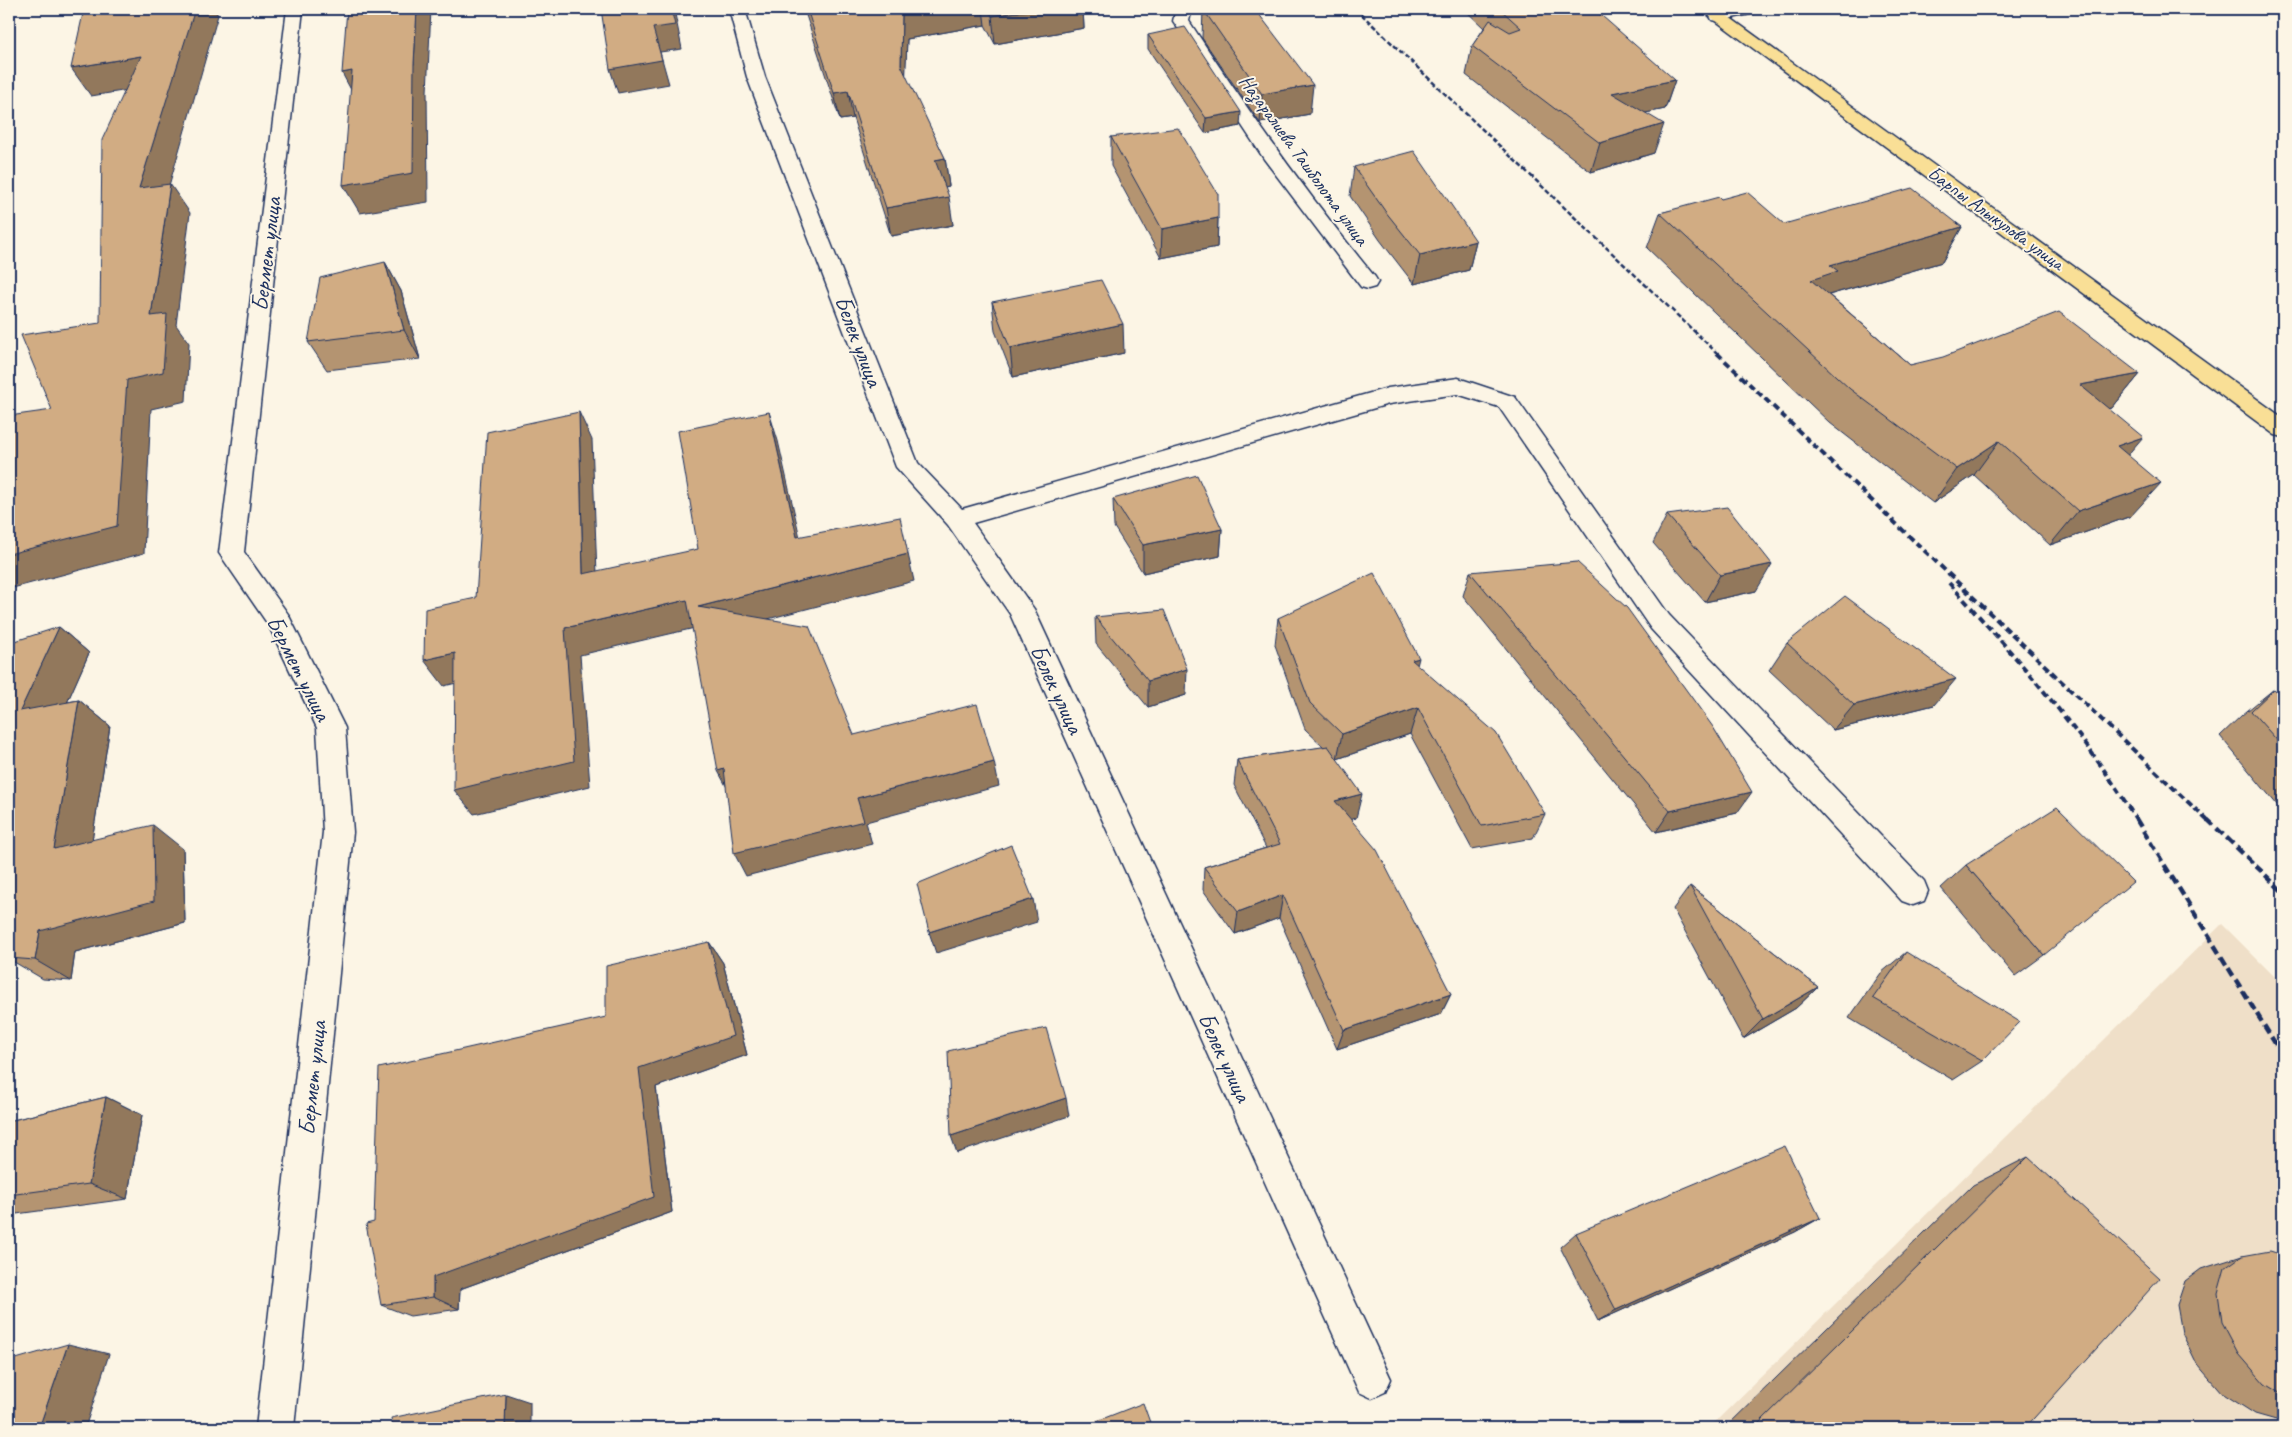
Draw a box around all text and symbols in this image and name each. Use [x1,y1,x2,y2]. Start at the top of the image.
street label: Назаралиева Ташболота улица [1233,70,1375,252]
street label: Барпы Алыкулова улица [1923,160,2070,277]
street label: Бермет улица [244,194,288,313]
street label: Белек улица [828,291,891,392]
street label: Бермет улица [260,610,339,727]
street label: Белек улица [1023,640,1091,740]
street label: Белек улица [1191,1008,1259,1108]
street label: Бермет улица [291,1018,333,1136]

